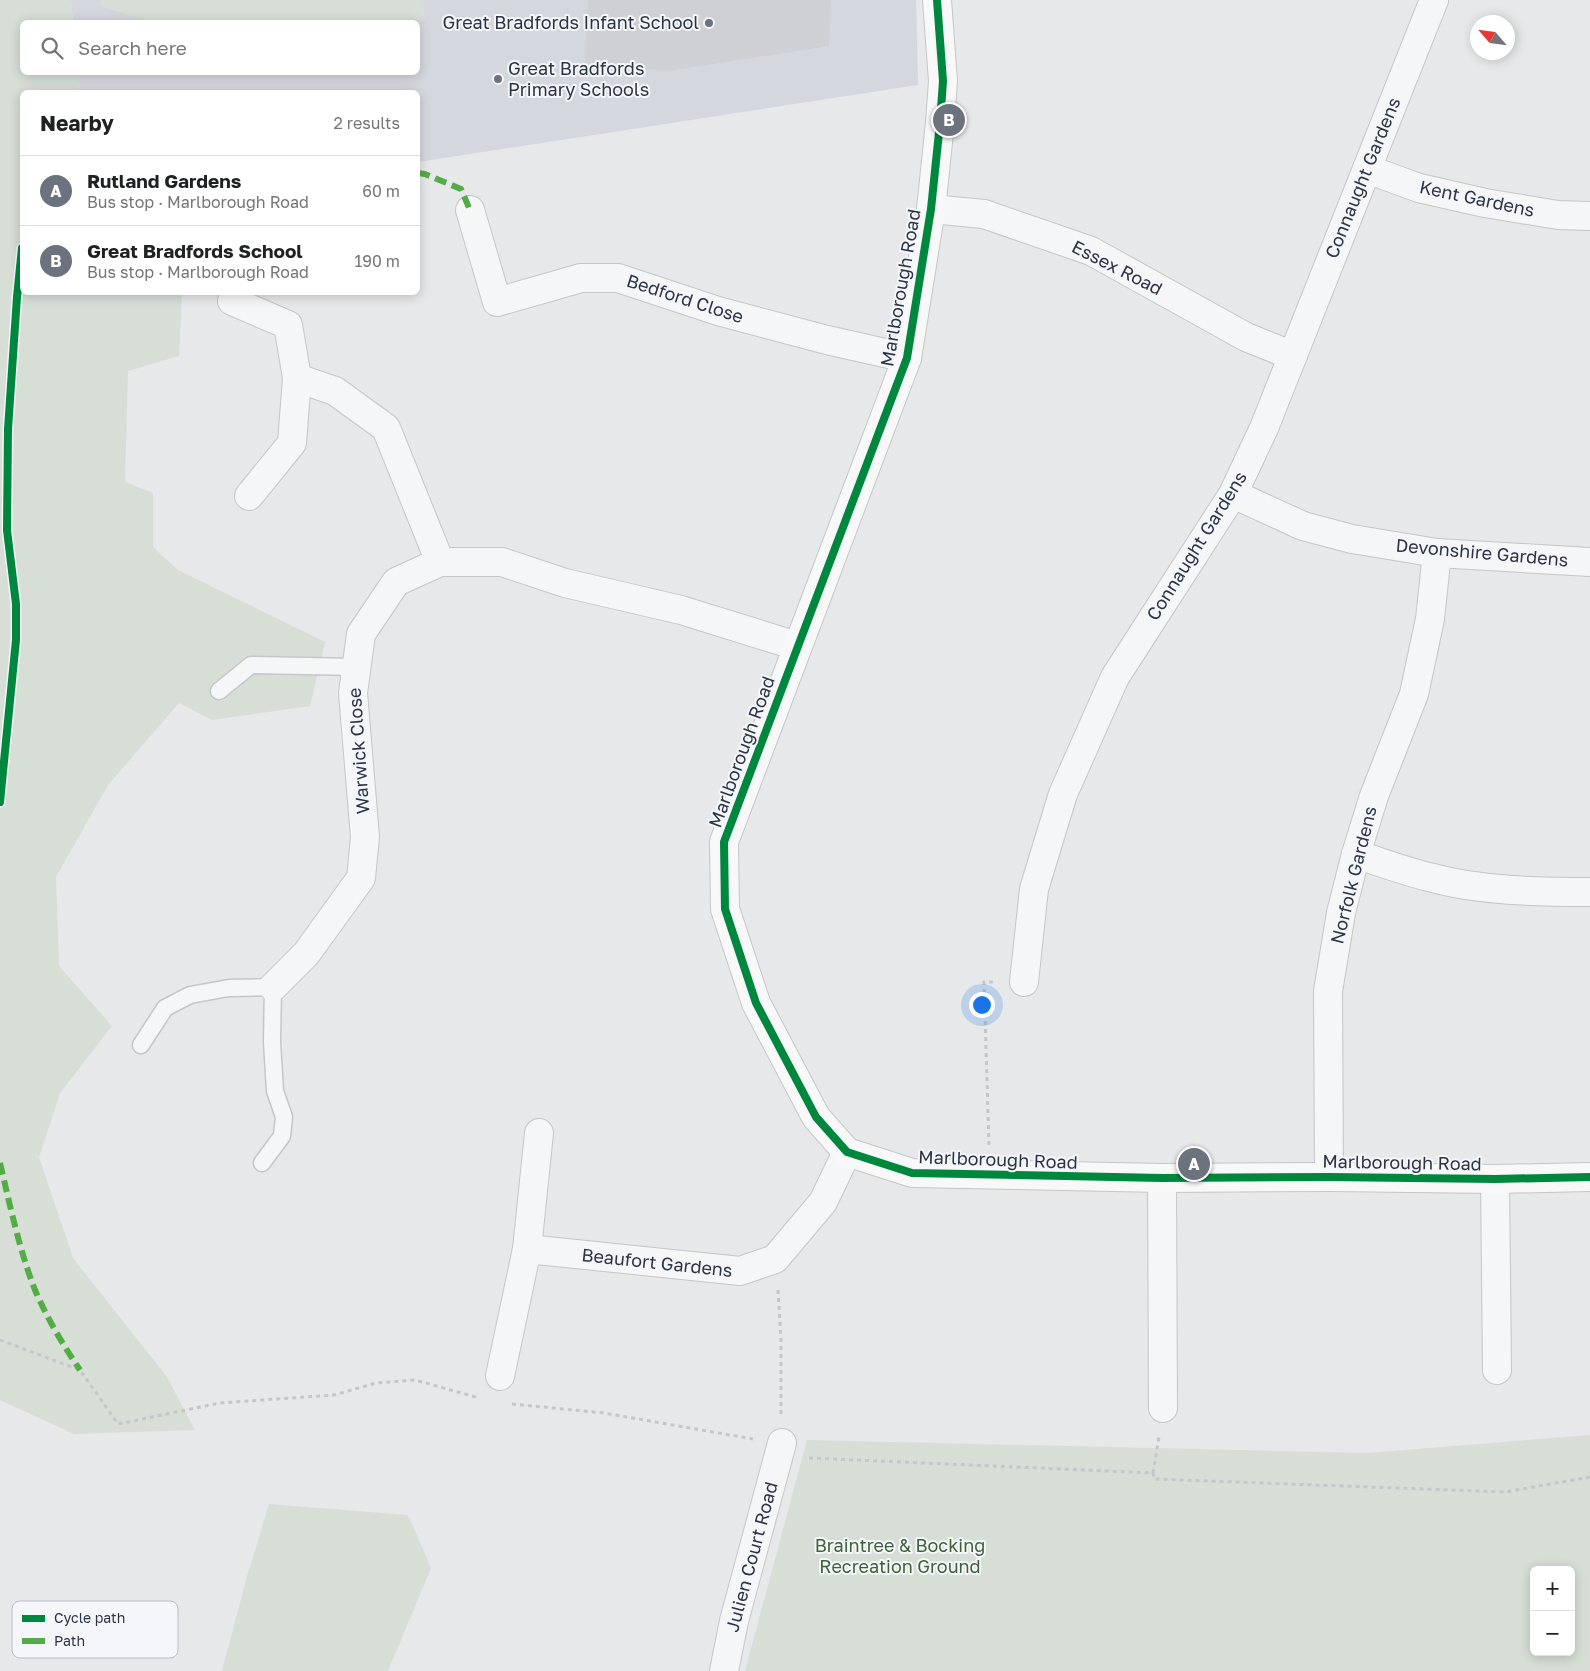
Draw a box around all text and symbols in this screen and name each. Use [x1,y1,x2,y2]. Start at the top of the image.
place label: Great Bradfords Infant School [443,11,699,33]
north arrow [1470,15,1515,60]
marker: Great Bradfords Infant School [703,17,715,29]
search box [20,20,420,75]
icon: search [38,34,66,62]
text: Search here [78,36,187,59]
place label: Great Bradfords Primary Schools [508,57,649,100]
marker: Great Bradfords Primary Schools [492,73,504,85]
street label: Connaught Gardens [1320,94,1404,261]
pin: B [933,101,965,139]
text: Nearby [40,110,114,136]
text: 2 results [334,113,400,133]
text: Rutland Gardens [87,169,241,192]
street label: Kent Gardens [1418,175,1537,221]
text: A [50,181,62,201]
text: 60 m [362,181,400,201]
text: Bus stop · Marlborough Road [87,192,309,212]
street label: Marlborough Road [875,207,925,368]
street label: Essex Road [1069,235,1166,299]
text: Great Bradfords School [87,239,303,262]
text: B [50,251,62,271]
text: 190 m [354,251,400,271]
text: Bus stop · Marlborough Road [87,262,309,282]
street label: Bedford Close [624,269,747,327]
street label: Connaught Gardens [1141,467,1251,624]
street label: Devonshire Gardens [1395,533,1569,571]
street label: Marlborough Road [703,673,779,830]
street label: Warwick Close [343,687,373,815]
street label: Norfolk Gardens [1325,804,1381,946]
your location [969,992,995,1018]
street label: Marlborough Road [918,1145,1078,1173]
pin: A [1178,1145,1210,1183]
street label: Marlborough Road [1322,1150,1482,1174]
street label: Beaufort Gardens [581,1243,734,1281]
street label: Julien Court Road [720,1479,782,1634]
park label: Braintree & Bocking Recreation Ground [815,1534,985,1577]
map controls [1530,1566,1575,1656]
button: + [1530,1566,1575,1611]
legend [12,1601,178,1658]
text: Cycle path [54,1609,125,1626]
button: − [1530,1611,1575,1656]
text: Path [54,1632,85,1649]

